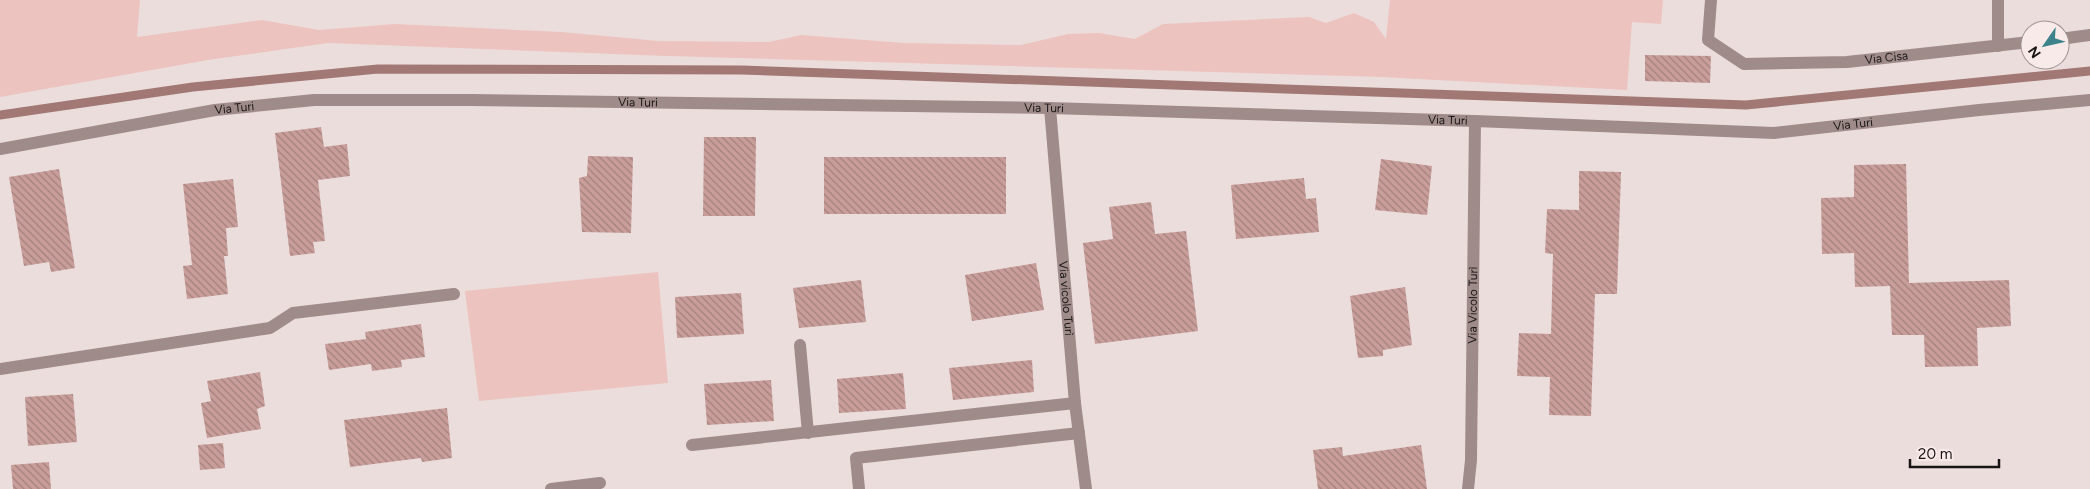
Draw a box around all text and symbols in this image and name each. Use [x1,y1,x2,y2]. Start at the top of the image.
north arrow [2020,20,2070,70]
text: N [2025,43,2045,61]
street label: Via Cisa [1864,48,1909,67]
street label: Via Turi [618,95,658,110]
street label: Via Turi [214,99,255,117]
street label: Via Turi [1024,101,1064,115]
street label: Via Turi [1428,113,1468,128]
street label: Via Turi [1832,115,1874,133]
street label: Via vicolo Turì [1056,260,1076,336]
street label: Via Vicolo Turì [1465,266,1480,344]
scale bar [1910,436,1999,468]
text: 20 m [1918,445,1952,463]

